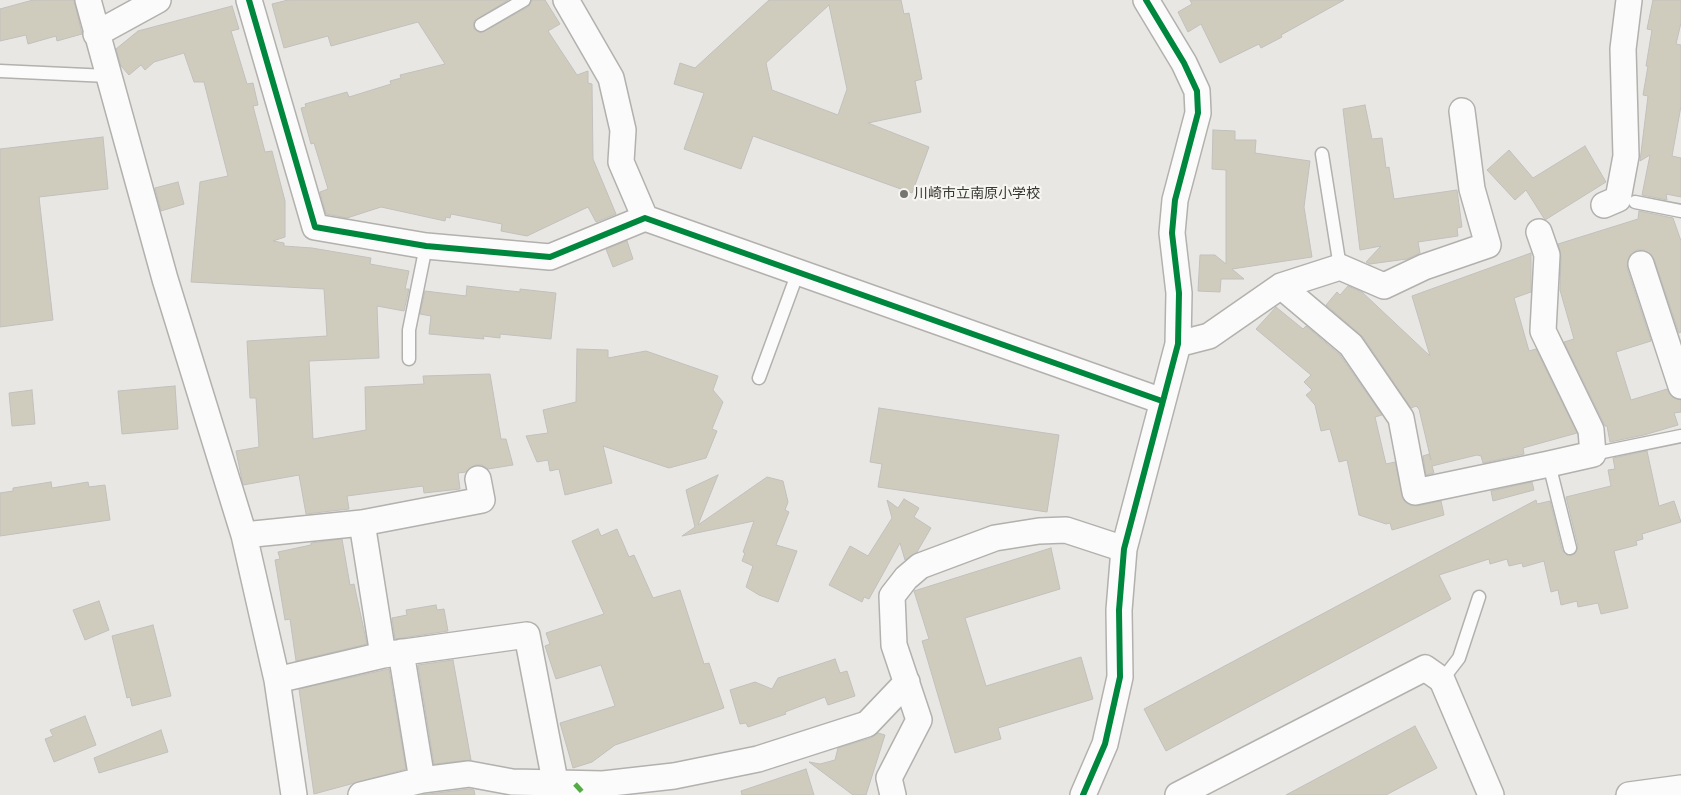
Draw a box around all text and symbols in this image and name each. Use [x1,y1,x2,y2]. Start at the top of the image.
place label: 川崎市立南原小学校 [914,186,1040,202]
marker: 川崎市立南原小学校 [898,188,910,200]

